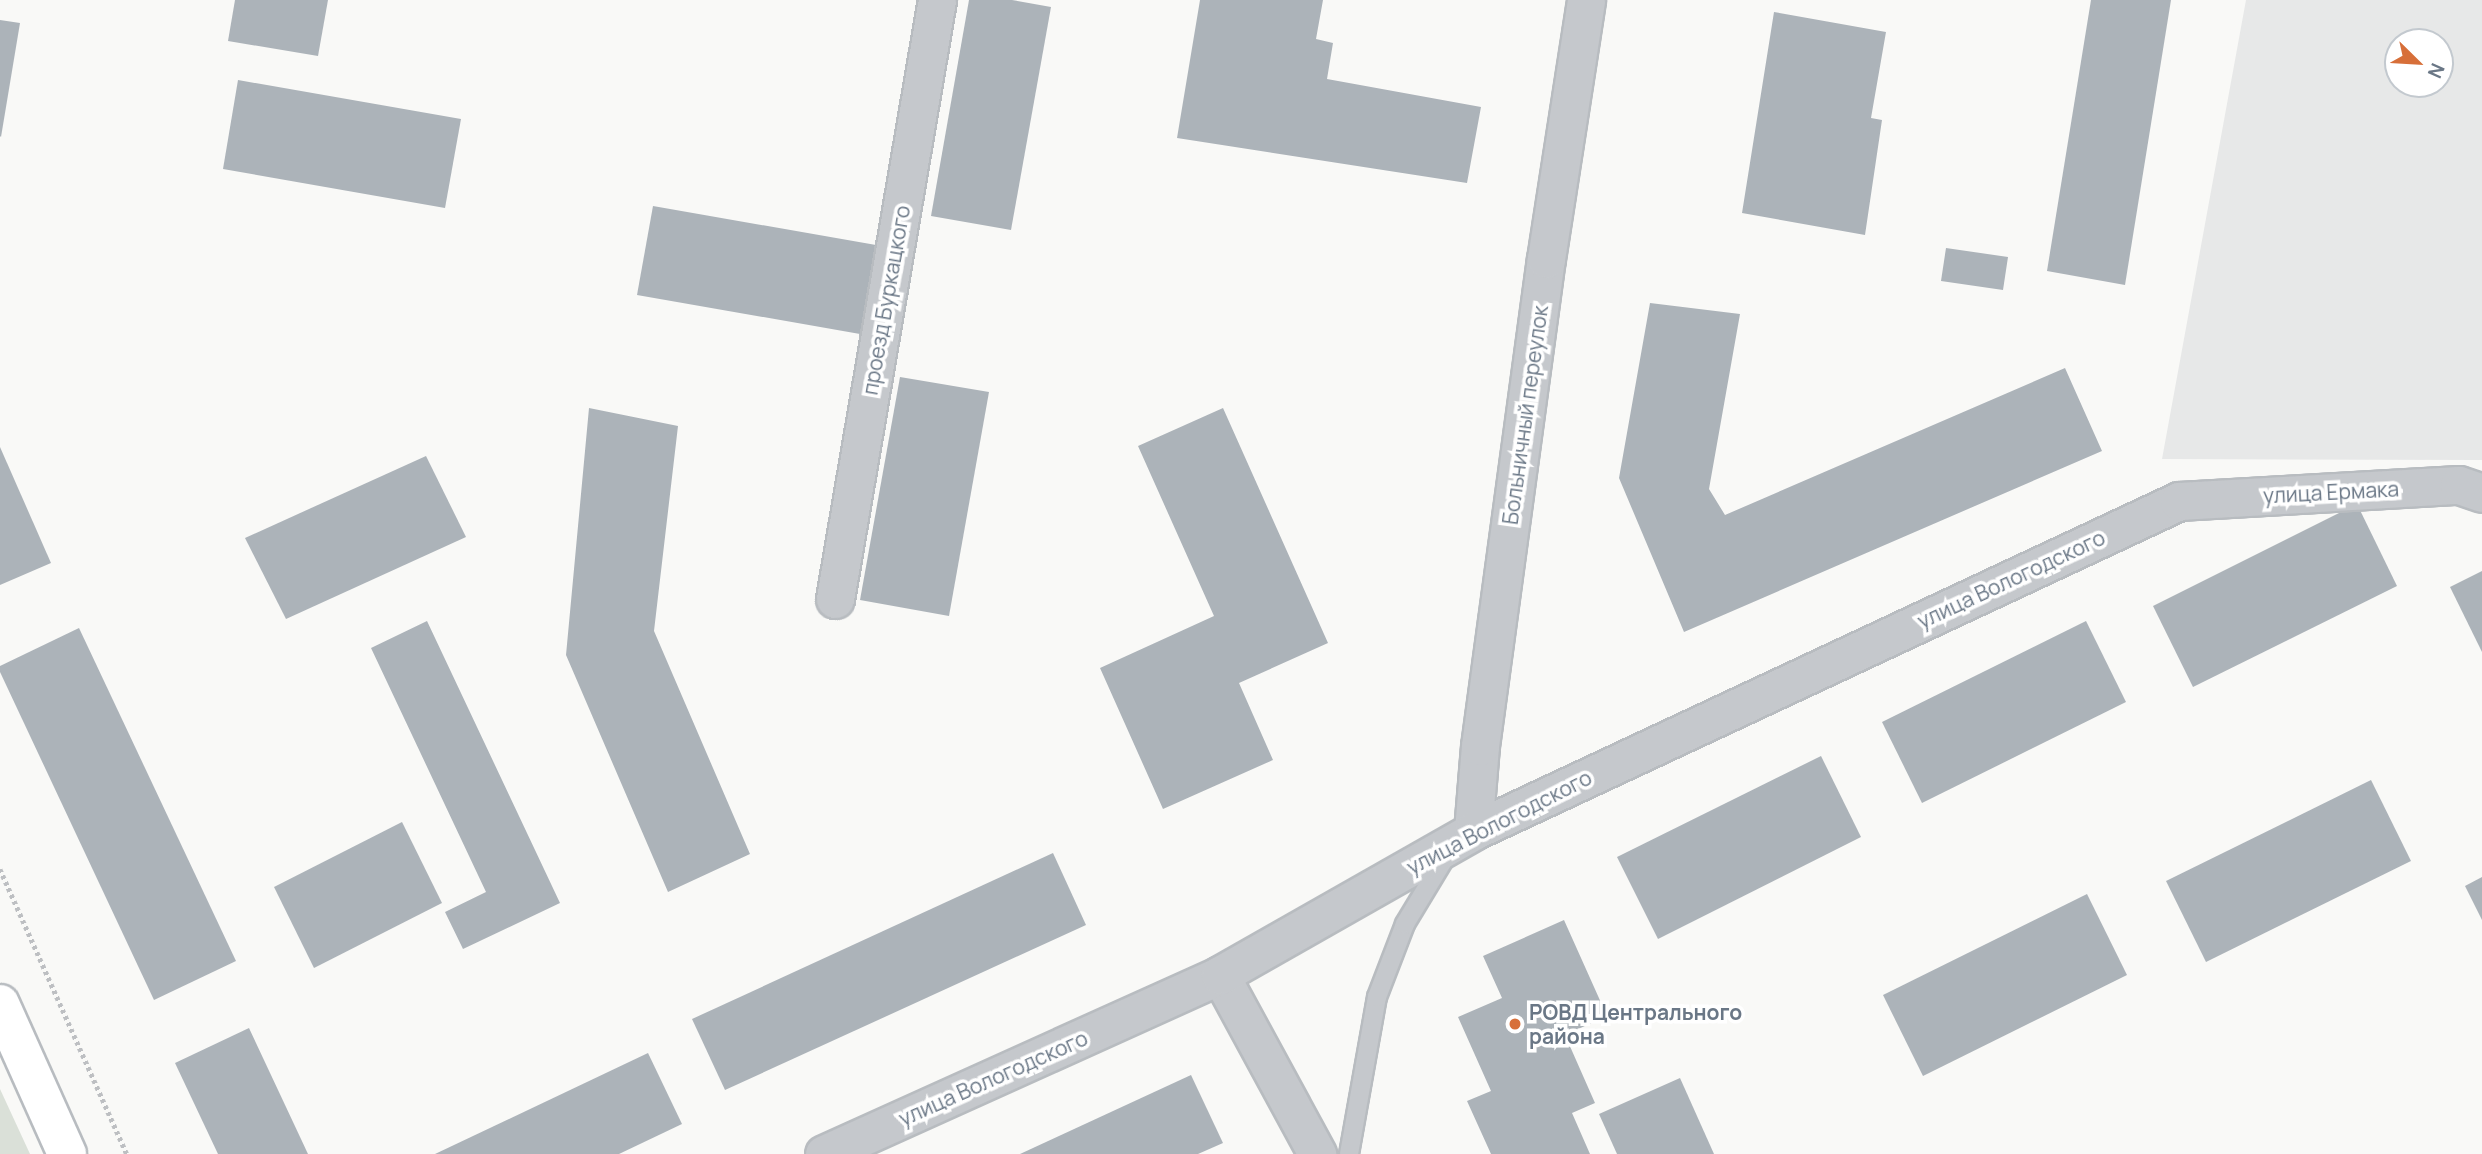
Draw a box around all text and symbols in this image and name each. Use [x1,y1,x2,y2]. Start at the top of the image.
north arrow [2384,28,2454,98]
text: N [2422,59,2451,82]
street label: проезд Буркацкого [857,203,915,397]
street label: Больничный переулок [1497,304,1553,526]
street label: улица Ермака [2262,476,2400,508]
street label: улица Вологодского [1913,524,2109,634]
street label: улица Вологодского [1402,764,1596,880]
place label: РОВД Центрального района [1529,999,1742,1049]
marker: РОВД Центрального района [1507,1016,1523,1032]
street label: улица Вологодского [895,1025,1091,1131]

